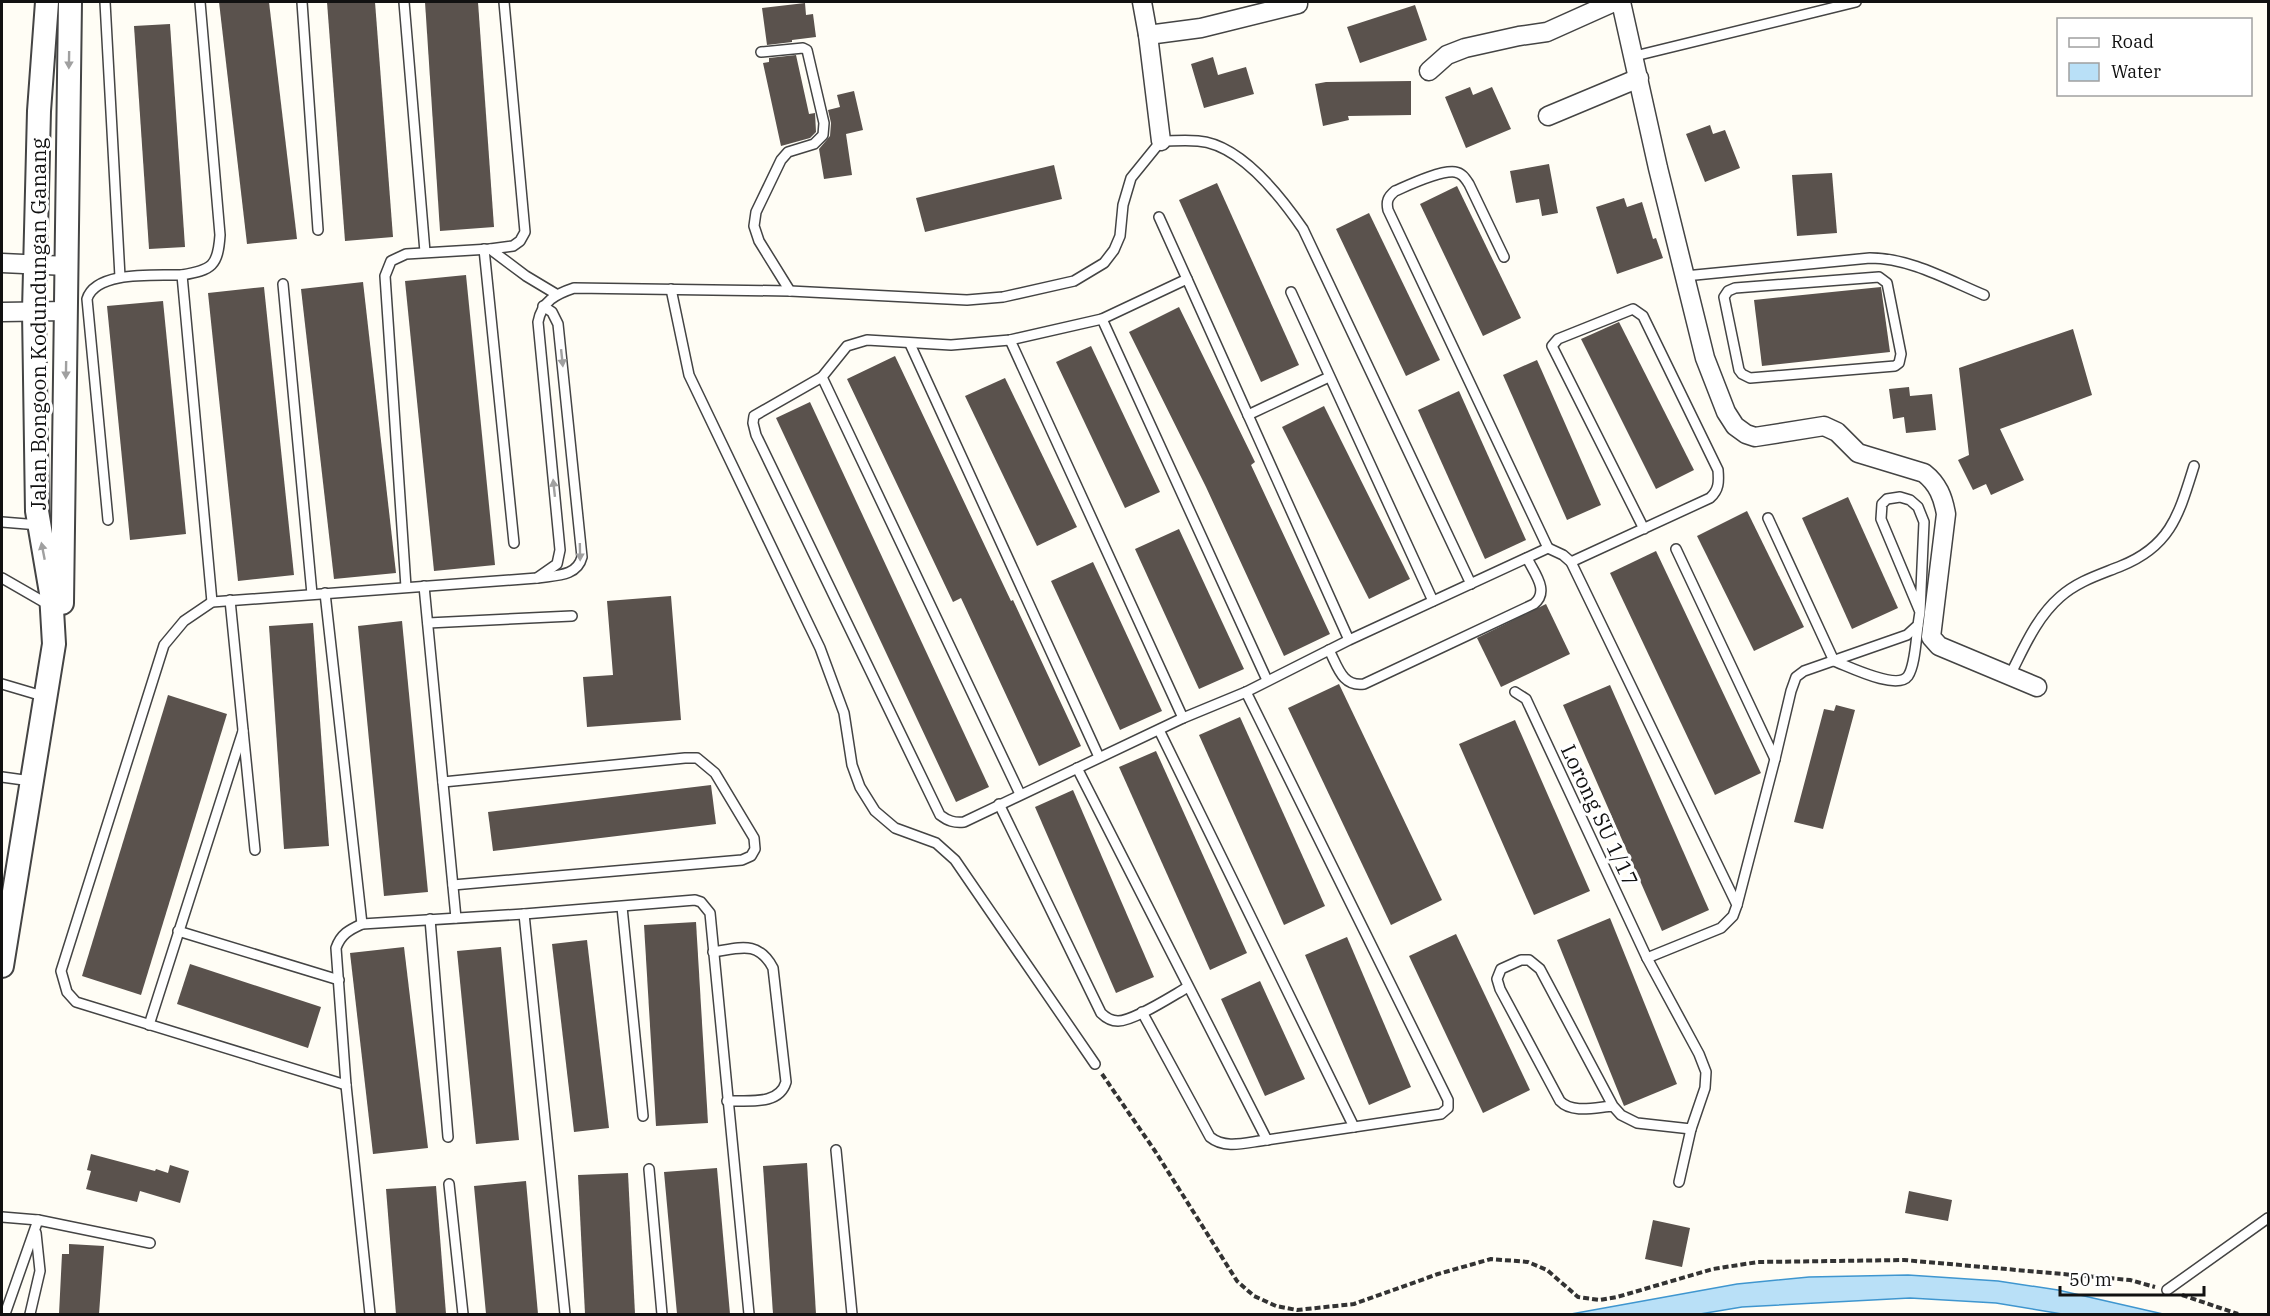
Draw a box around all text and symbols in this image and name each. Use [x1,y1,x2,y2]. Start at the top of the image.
legend [2057,18,2252,96]
text: Road [2111,30,2154,53]
one-way arrow [64,50,74,69]
text: Water [2111,60,2161,83]
street label: Jalan Bongoon Kodundungan Ganang [24,137,52,510]
one-way arrow [557,349,566,368]
one-way arrow [61,360,71,379]
one-way arrow [549,479,559,498]
one-way arrow [38,541,47,560]
one-way arrow [575,543,585,562]
street label: Lorong SU 1/17 [1555,740,1645,890]
scale bar [2060,1259,2204,1297]
text: 50 m [2069,1268,2112,1291]

